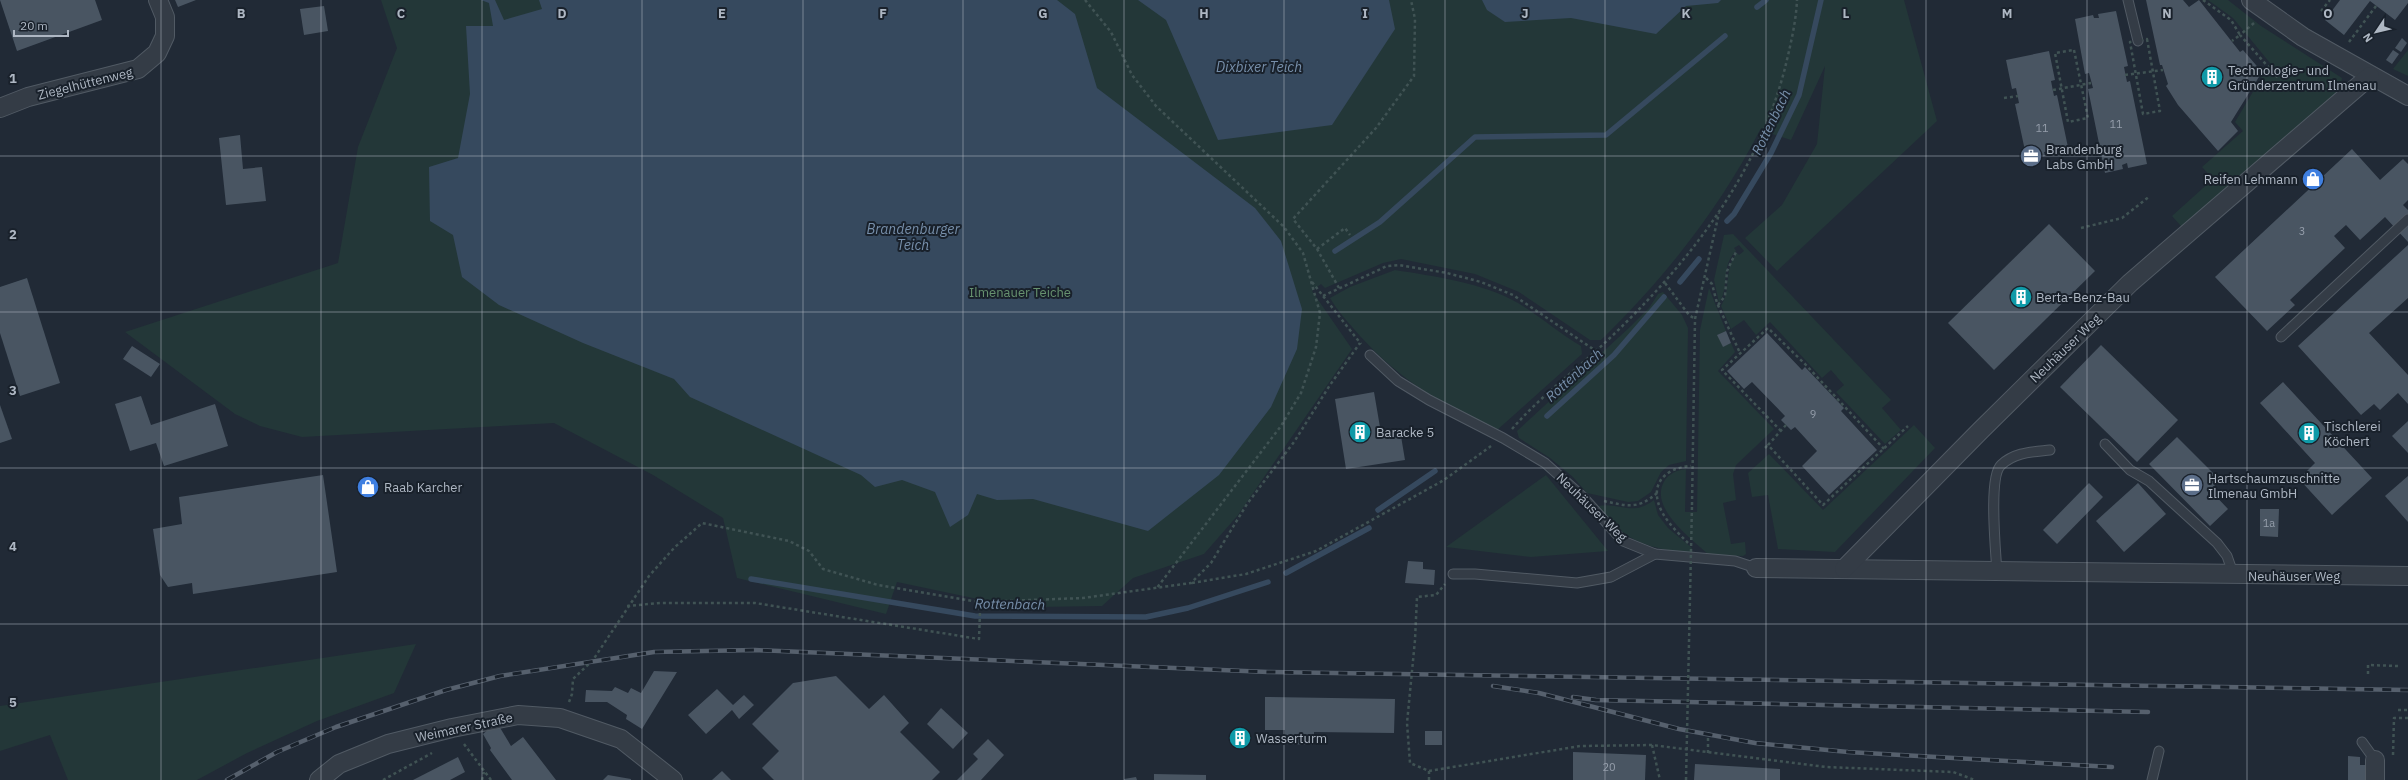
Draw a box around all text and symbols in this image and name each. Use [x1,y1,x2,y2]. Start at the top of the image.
text: B [237,5,246,22]
text: C [397,5,406,22]
text: D [557,5,567,22]
text: E [718,5,726,22]
text: F [879,5,887,22]
text: G [1038,5,1048,22]
text: H [1199,5,1209,22]
text: I [1362,5,1368,22]
text: J [1521,5,1529,22]
text: K [1681,5,1691,22]
text: L [1843,5,1850,22]
text: M [2002,5,2012,22]
text: N [2162,5,2172,22]
text: O [2323,5,2333,22]
scale bar [14,12,68,38]
north arrow [2356,12,2396,52]
text: 20 m [20,18,48,33]
text: N [2360,30,2376,45]
water label: Dixbixer Teich [1216,58,1302,76]
place label: Technologie- und Gründerzentrum Ilmenau [2228,62,2377,94]
street label: Ziegelhüttenweg [36,63,135,104]
building icon: Technologie- und Gründerzentrum Ilmenau [2199,64,2225,90]
text: 1 [9,70,17,87]
water label: Rottenbach [1747,86,1795,158]
house number: 11 [2109,117,2123,131]
house number: 11 [2035,121,2049,135]
place label: Brandenburg Labs GmbH [2046,141,2122,173]
office icon: Brandenburg Labs GmbH [2018,143,2044,169]
shop icon: Reifen Lehmann [2300,166,2326,192]
place label: Reifen Lehmann [2204,171,2298,188]
water label: Brandenburger Teich [866,220,960,254]
house number: 3 [2299,224,2305,238]
text: 2 [9,226,17,243]
park label: Ilmenauer Teiche [969,284,1071,301]
building icon: Berta-Benz-Bau [2008,284,2034,310]
place label: Berta-Benz-Bau [2036,289,2130,306]
street label: Neuhäuser Weg [2026,310,2104,386]
water label: Rottenbach [1542,345,1606,405]
text: 3 [9,382,17,399]
house number: 9 [1810,407,1816,421]
place label: Tischlerei Köchert [2324,418,2381,450]
building icon: Baracke 5 [1347,419,1373,445]
building icon: Tischlerei Köchert [2296,420,2322,446]
place label: Baracke 5 [1376,424,1434,441]
street label: Neuhäuser Weg [1553,469,1631,546]
place label: Hartschaumzuschnitte Ilmenau GmbH [2208,470,2340,502]
office icon: Hartschaumzuschnitte Ilmenau GmbH [2179,472,2205,498]
shop icon: Raab Karcher [355,474,381,500]
place label: Raab Karcher [384,479,462,496]
house number: 1a [2263,516,2275,530]
text: 4 [9,538,17,555]
street label: Neuhäuser Weg [2248,568,2340,585]
water label: Rottenbach [974,594,1046,614]
text: 5 [9,694,17,711]
street label: Weimarer Straße [414,709,514,746]
building icon: Wasserturm [1227,725,1253,751]
place label: Wasserturm [1256,730,1327,747]
house number: 20 [1602,760,1616,774]

